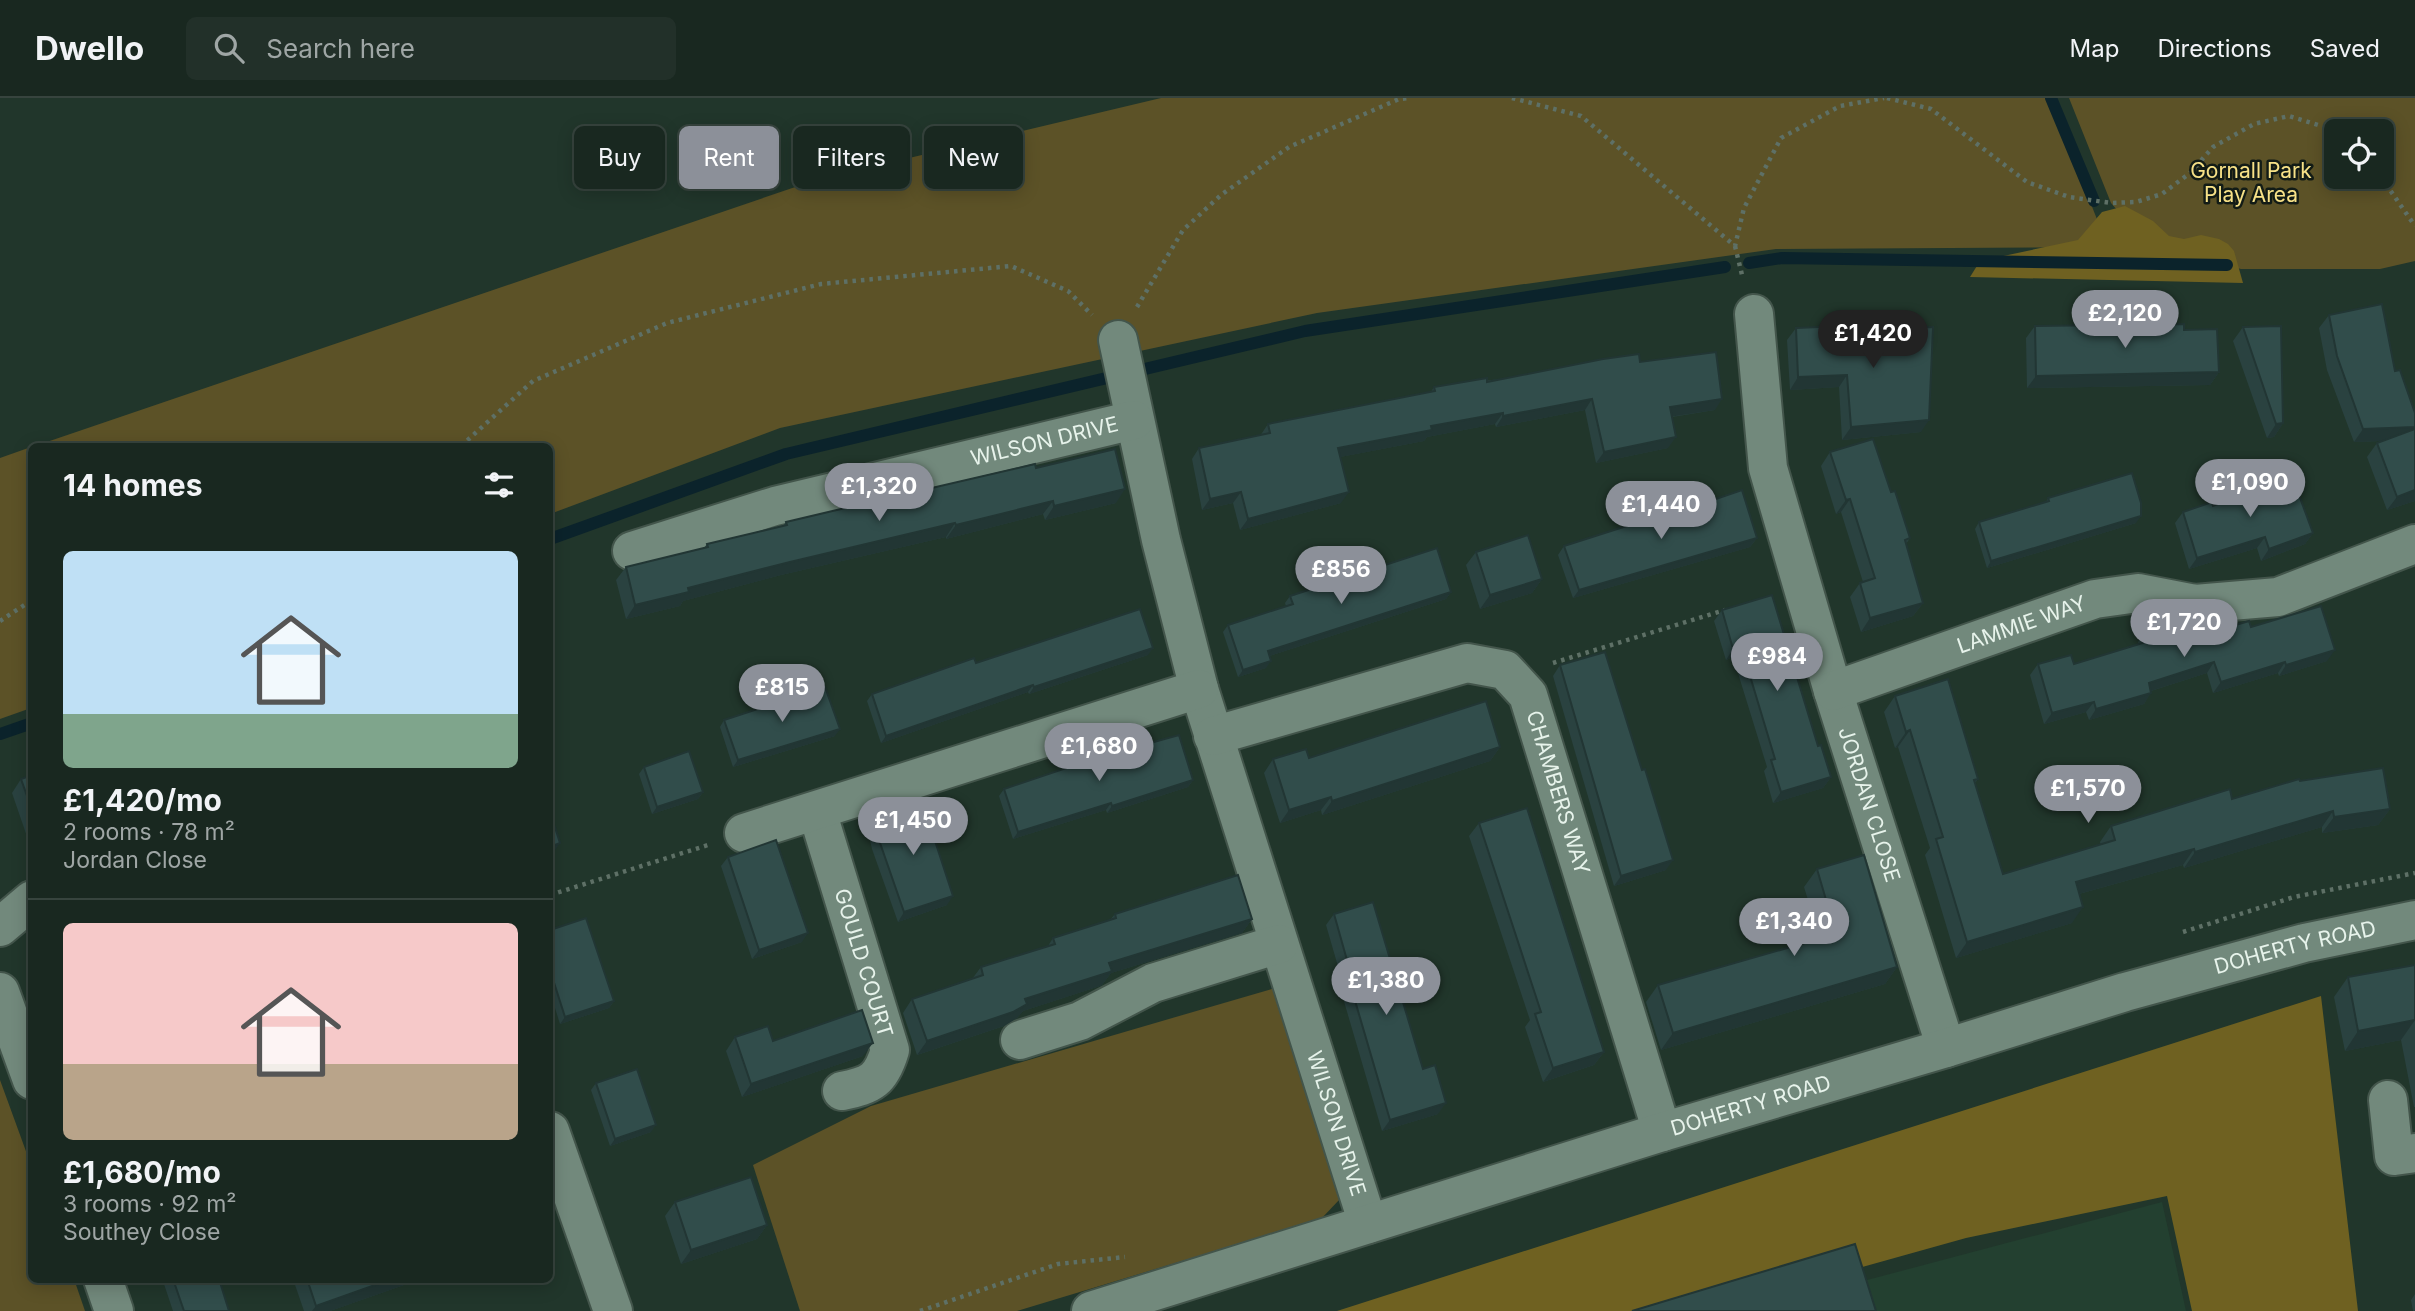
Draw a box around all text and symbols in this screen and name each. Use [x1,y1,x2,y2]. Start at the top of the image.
search box [186,17,676,80]
text: Dwello [35,28,144,68]
icon: search [210,29,248,67]
text: Search here [266,33,415,64]
text: Map [2070,34,2119,63]
text: Directions [2157,34,2272,63]
text: Saved [2310,34,2380,63]
map controls [2324,119,2394,189]
button: locate [2324,119,2394,189]
chip: Buy [574,126,665,189]
chip: Rent [679,126,779,189]
chip: Filters [793,126,910,189]
chip: New [924,126,1023,189]
park label: Gornall Park Play Area [2190,158,2312,207]
pin: £2,120 [2068,290,2182,350]
text: £2,120 [2088,299,2162,327]
pin: £1,420 [1816,310,1930,370]
text: £1,420 [1834,319,1912,347]
street label: WILSON DRIVE [968,411,1121,471]
pin: £1,090 [2193,460,2307,519]
pin: £1,320 [822,464,936,523]
icon: filters [480,466,518,504]
text: 14 homes [63,467,202,503]
text: £1,090 [2211,468,2289,496]
text: £1,320 [841,472,917,500]
pin: £1,440 [1604,482,1718,541]
text: £1,440 [1622,490,1700,518]
pin: £856 [1300,546,1382,606]
text: £856 [1311,555,1371,583]
street label: LAMMIE WAY [1954,590,2089,658]
icon: home [228,597,354,723]
pin: £1,720 [2127,600,2241,659]
text: £1,720 [2146,608,2222,636]
pin: £984 [1736,634,1818,693]
text: £984 [1747,642,1807,670]
pin: £815 [741,664,823,724]
text: £815 [755,673,809,701]
street label: CHAMBERS WAY [1521,707,1595,878]
pin: £1,680 [1042,724,1156,783]
street label: JORDAN CLOSE [1833,724,1906,885]
text: £1,680 [1060,732,1138,760]
pin: £1,570 [2031,766,2145,825]
text: £1,570 [2050,774,2126,802]
text: £1,420/mo [63,782,222,818]
pin: £1,450 [856,798,970,857]
text: £1,450 [874,806,952,834]
text: 2 rooms · 78 m² [63,818,235,846]
text: Jordan Close [63,846,207,874]
street label: GOULD COURT [829,885,898,1040]
pin: £1,340 [1737,898,1851,958]
text: £1,340 [1755,907,1833,935]
street label: DOHERTY ROAD [2211,915,2378,979]
pin: £1,380 [1329,958,1443,1017]
text: £1,380 [1347,966,1425,994]
icon: home [228,969,354,1095]
street label: WILSON DRIVE [1302,1048,1371,1199]
street label: DOHERTY ROAD [1668,1070,1834,1141]
text: £1,680/mo [63,1154,221,1190]
text: 3 rooms · 92 m² [63,1190,236,1218]
text: Southey Close [63,1218,220,1246]

